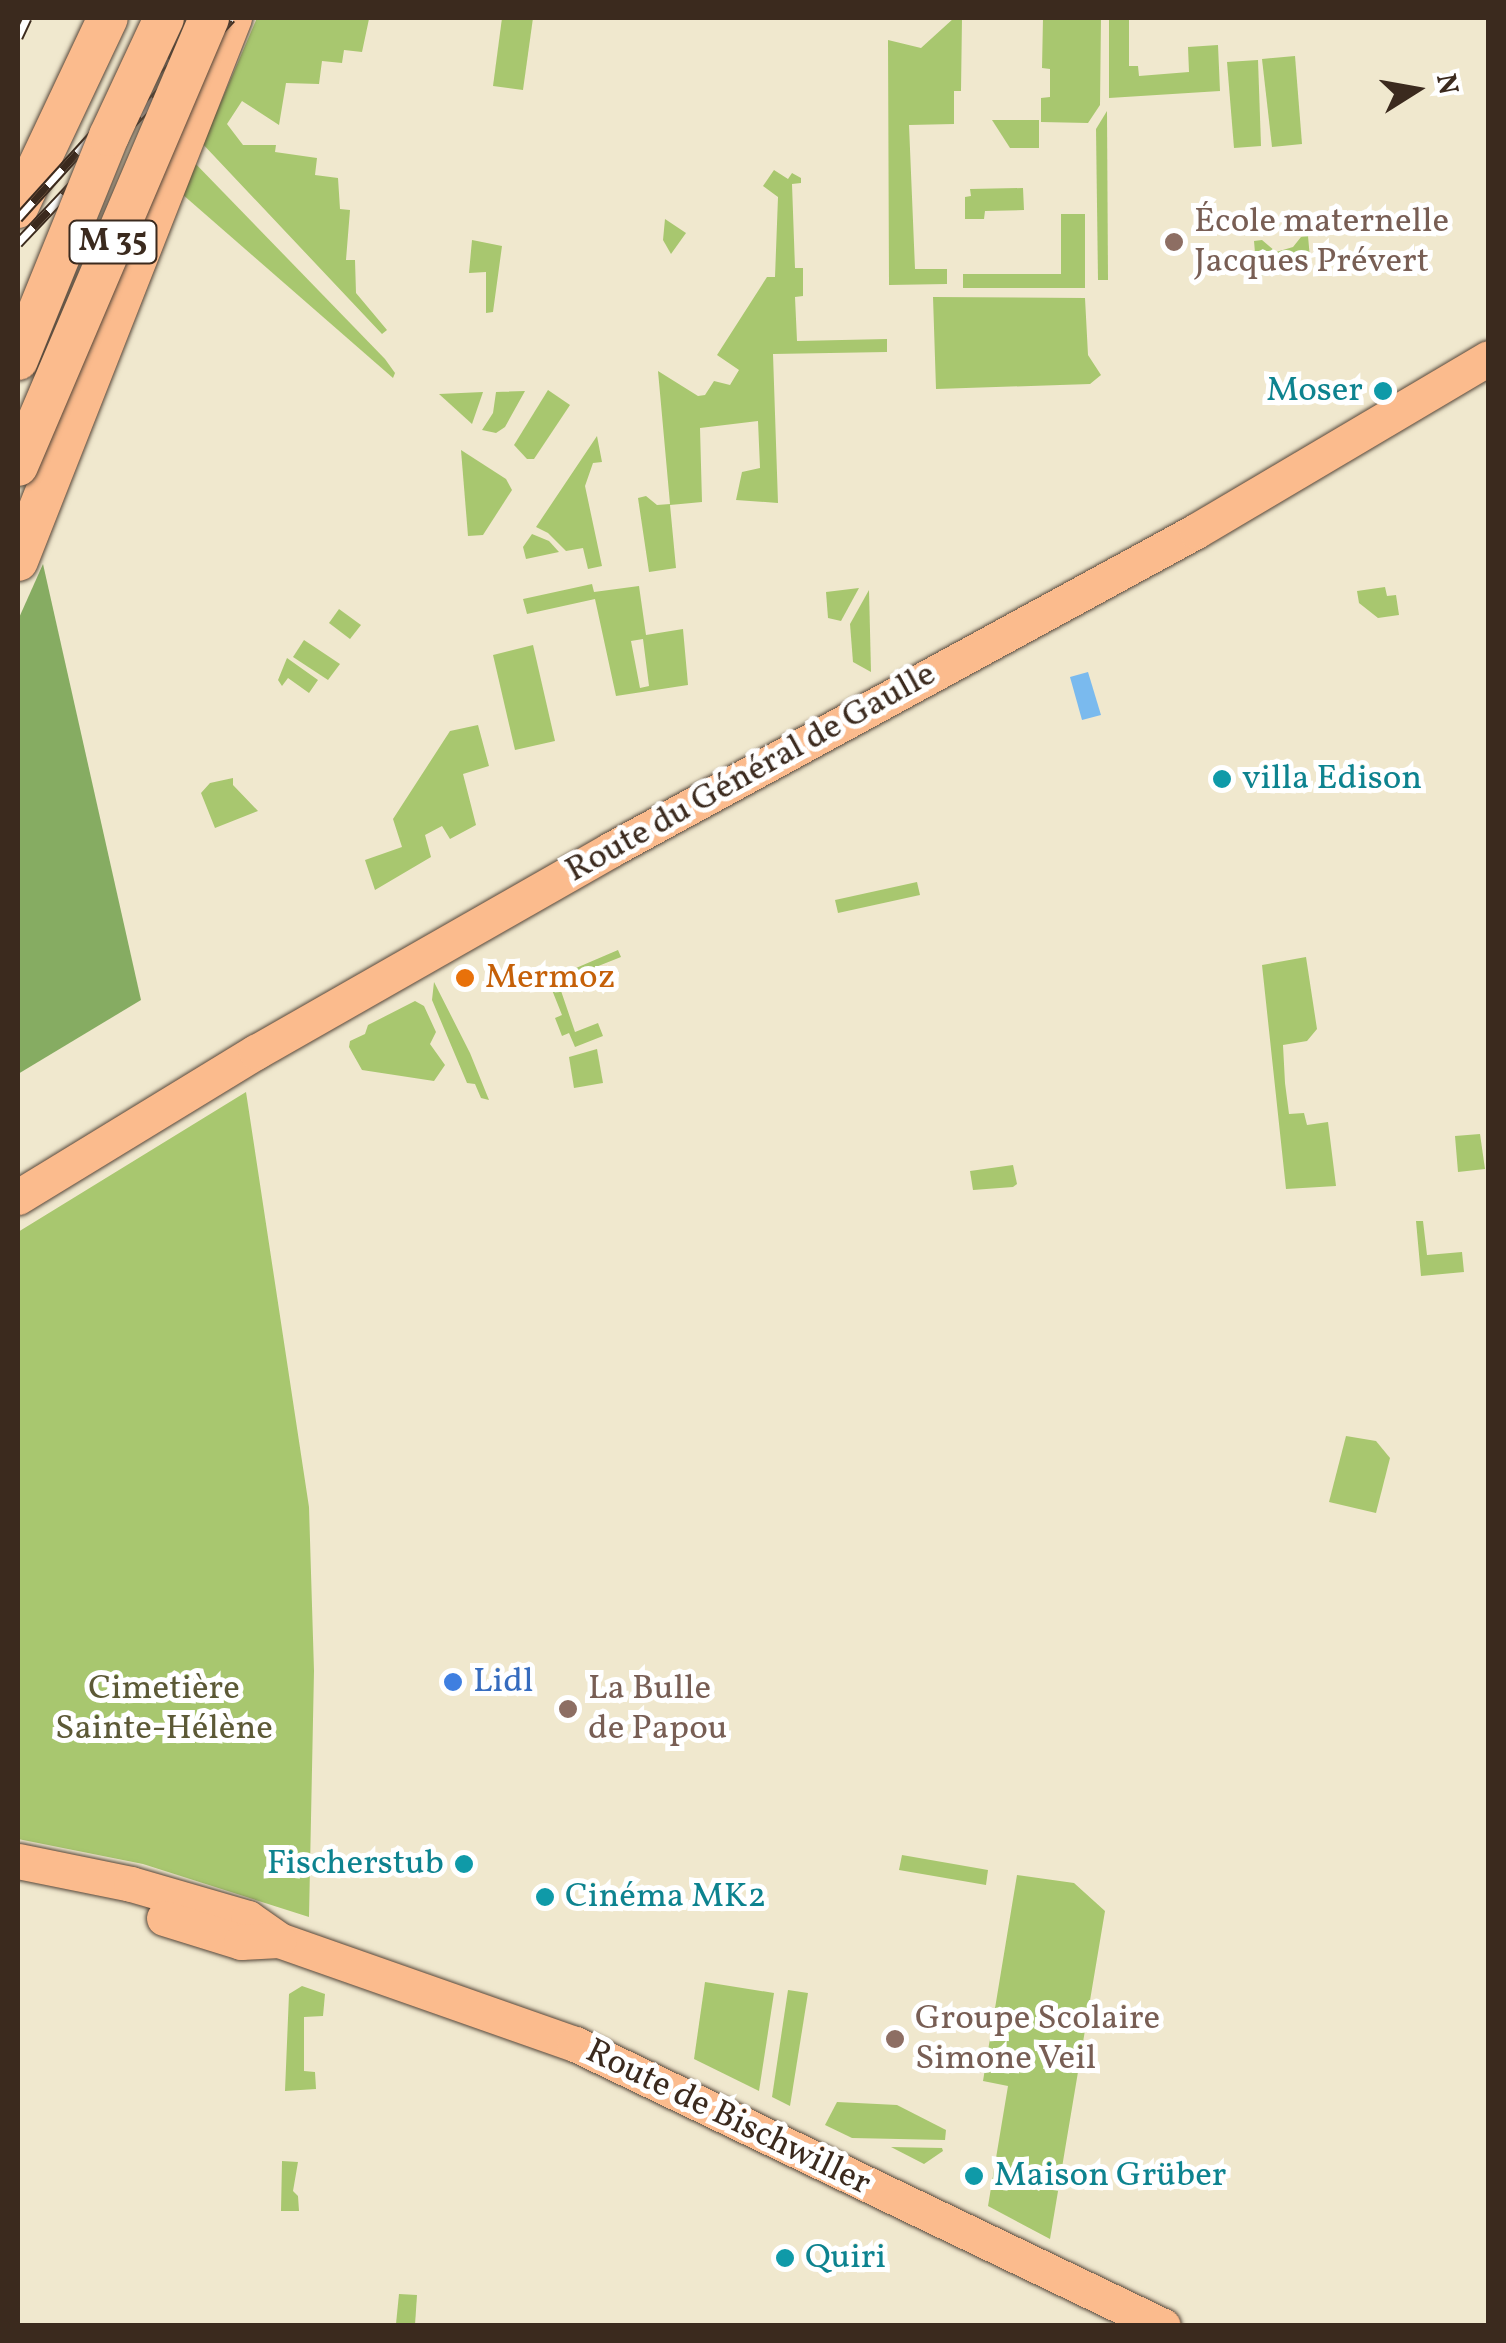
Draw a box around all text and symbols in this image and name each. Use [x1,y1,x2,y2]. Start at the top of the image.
north arrow [1366,40,1466,140]
text: N [1425,70,1467,98]
place label: École maternelle Jacques Prévert [1194,201,1449,283]
road number: M 35 [68,215,158,269]
marker: École maternelle Jacques Prévert [1163,231,1185,253]
place label: Moser [1266,370,1363,412]
marker: Moser [1372,380,1394,402]
street label: Route du Général de Gaulle [559,654,943,892]
place label: villa Edison [1242,758,1422,800]
marker: villa Edison [1211,768,1233,790]
place label: Mermoz [485,957,615,999]
marker: Mermoz [454,967,476,989]
place label: Lidl [473,1661,533,1703]
park label: Cimetière Sainte-Hélène [55,1668,273,1750]
place label: La Bulle de Papou [588,1668,728,1750]
marker: Lidl [442,1671,464,1693]
marker: La Bulle de Papou [557,1698,579,1720]
place label: Fischerstub [267,1843,444,1885]
marker: Fischerstub [453,1853,475,1875]
place label: Cinéma MK2 [565,1876,766,1918]
marker: Cinéma MK2 [534,1886,556,1908]
place label: Groupe Scolaire Simone Veil [915,1998,1160,2080]
marker: Groupe Scolaire Simone Veil [884,2028,906,2050]
street label: Route de Bischwiller [579,2031,877,2205]
place label: Maison Grüber [994,2155,1226,2197]
marker: Maison Grüber [963,2165,985,2187]
place label: Quiri [805,2237,886,2279]
marker: Quiri [774,2247,796,2269]

